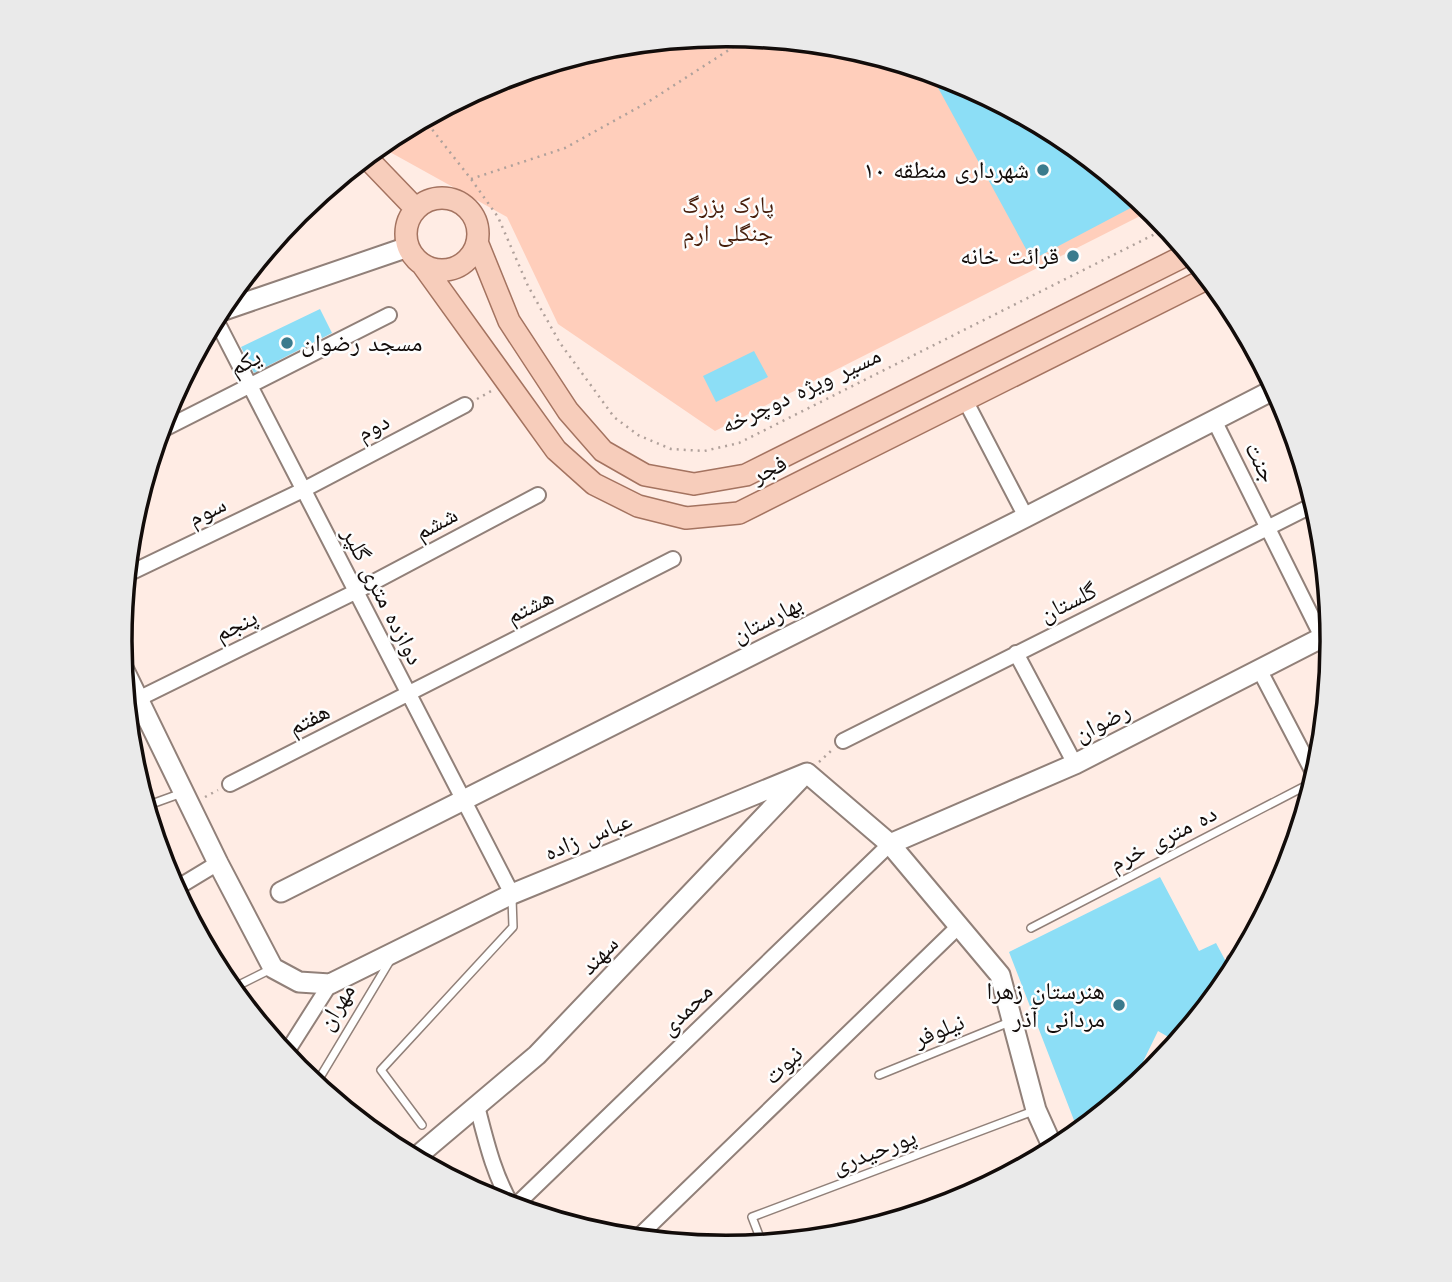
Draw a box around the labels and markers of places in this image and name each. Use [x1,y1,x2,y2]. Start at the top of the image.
place label: شهرداری منطقه ۱۰ [864,156,1029,184]
marker: شهرداری منطقه ۱۰ [1035,162,1051,178]
place label: قرائت خانه [960,242,1059,270]
marker: قرائت خانه [1065,248,1081,264]
place label: مسجد رضوان [301,329,423,357]
marker: مسجد رضوان [279,335,295,351]
place label: هنرستان زهرا مردانی آذر [986,977,1105,1033]
marker: هنرستان زهرا مردانی آذر [1111,997,1127,1013]

